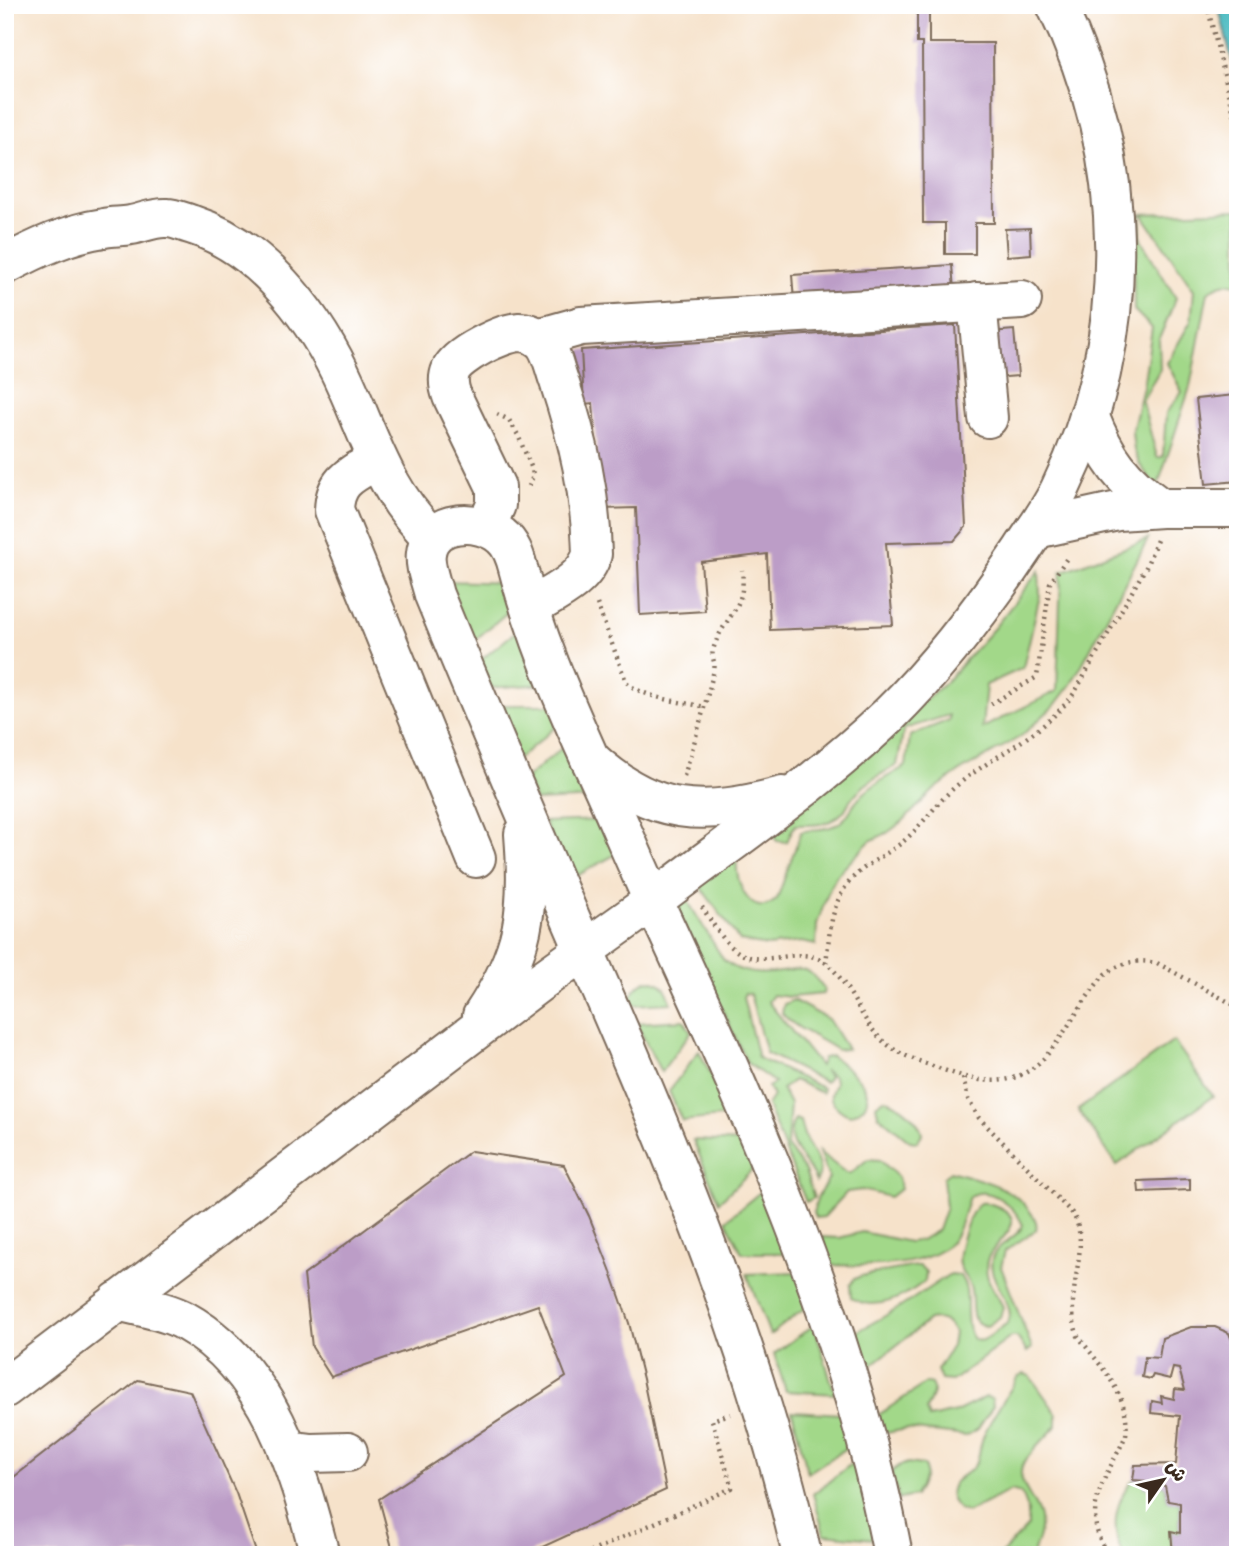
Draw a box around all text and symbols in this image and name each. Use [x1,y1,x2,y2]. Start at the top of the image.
north arrow [1128,1444,1198,1514]
text: ش [1161,1455,1193,1486]

